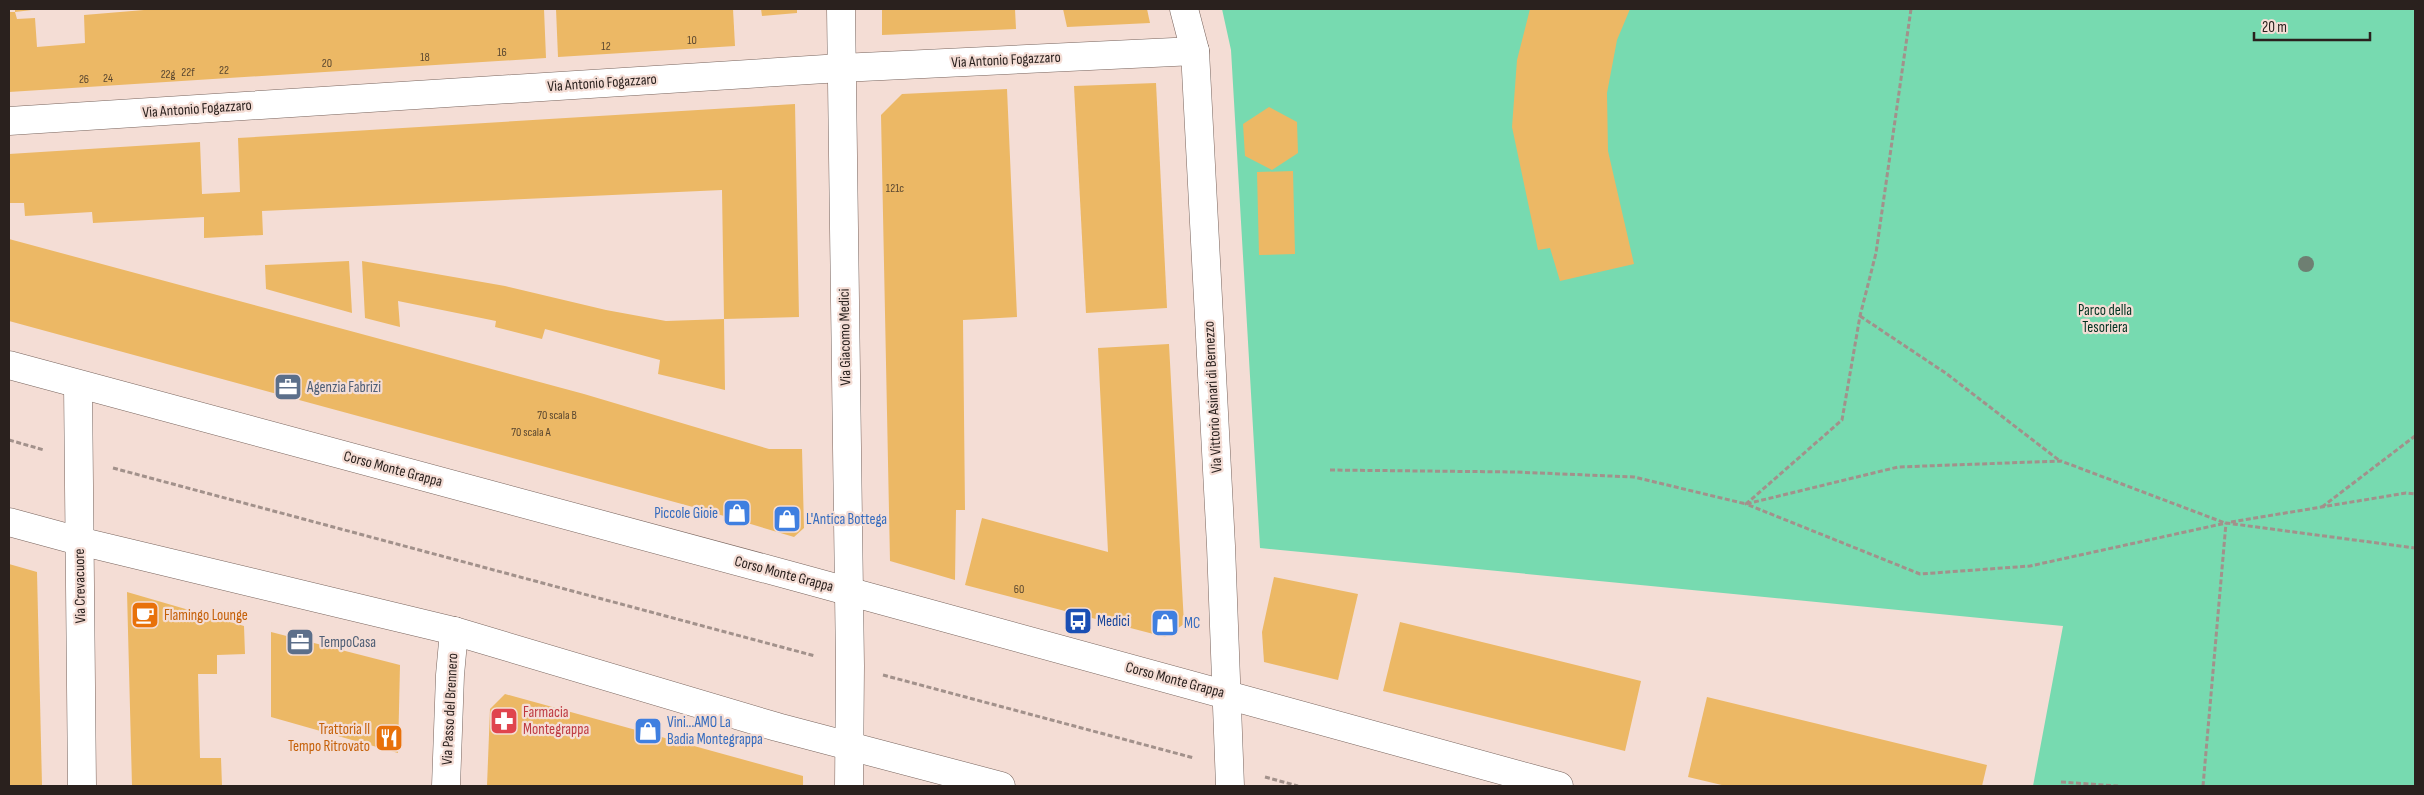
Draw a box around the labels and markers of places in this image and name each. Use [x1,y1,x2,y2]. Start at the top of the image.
office icon: Agenzia Fabrizi [273,372,303,402]
place label: Agenzia Fabrizi [306,378,381,397]
shop icon: Piccole Gioie [722,498,752,528]
place label: Piccole Gioie [654,504,718,523]
shop icon: L'Antica Bottega [772,504,802,534]
place label: L'Antica Bottega [806,510,887,529]
cafe icon: Flamingo Lounge [130,600,160,630]
place label: Flamingo Lounge [164,606,248,625]
bus stop icon: Medici [1063,606,1093,636]
shop icon: MC [1150,608,1180,638]
place label: Medici [1097,612,1130,631]
place label: MC [1184,614,1200,633]
office icon: TempoCasa [285,627,315,657]
place label: TempoCasa [319,633,376,652]
place label: Farmacia Montegrappa [523,703,589,739]
pharmacy icon: Farmacia Montegrappa [489,706,519,736]
place label: Vini...AMO La Badia Montegrappa [667,713,763,749]
shop icon: Vini...AMO La Badia Montegrappa [633,716,663,746]
place label: Trattoria Il Tempo Ritrovato [288,720,370,756]
restaurant icon: Trattoria Il Tempo Ritrovato [374,723,404,753]

